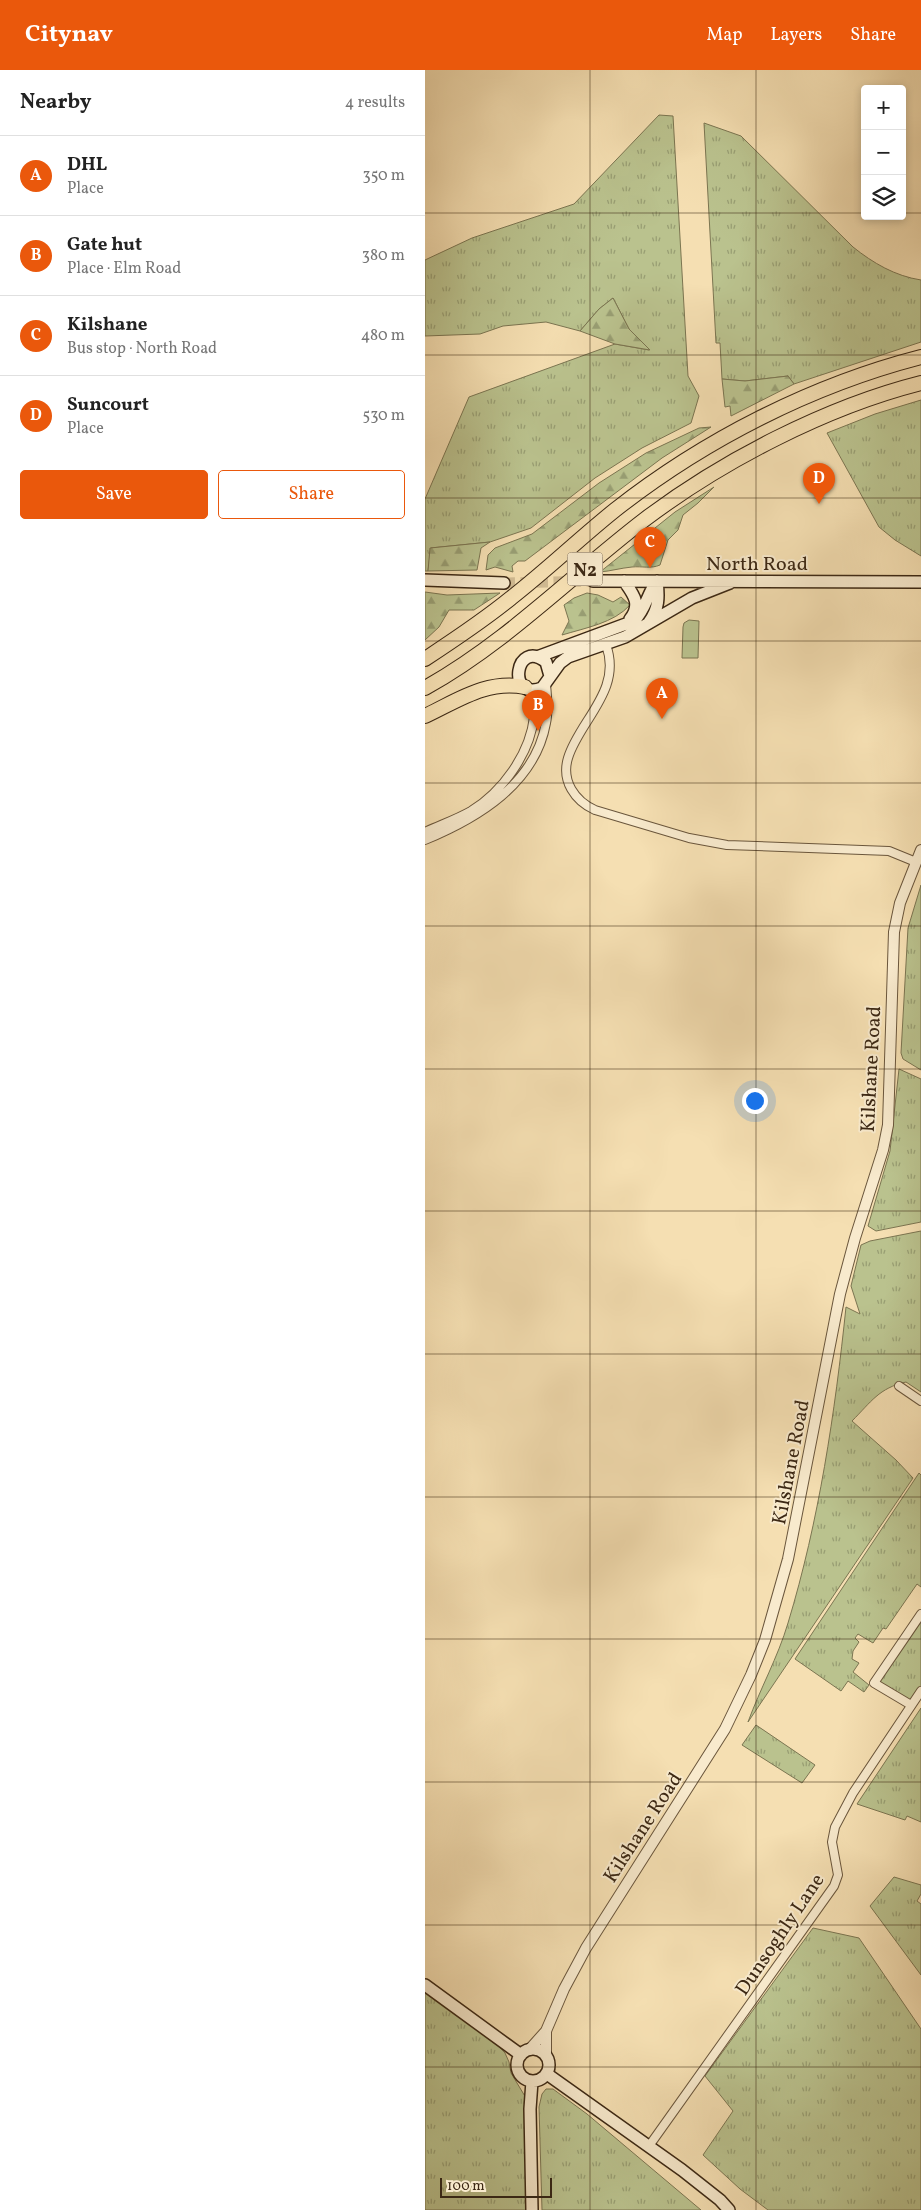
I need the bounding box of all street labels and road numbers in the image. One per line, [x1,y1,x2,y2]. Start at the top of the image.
street label: North Road [706,551,808,579]
road number: N2 [567,552,603,586]
street label: Kilshane Road [855,1005,889,1133]
street label: Kilshane Road [766,1398,818,1527]
street label: Kilshane Road [597,1767,690,1889]
street label: Dunsoghly Lane [729,1868,832,2002]

